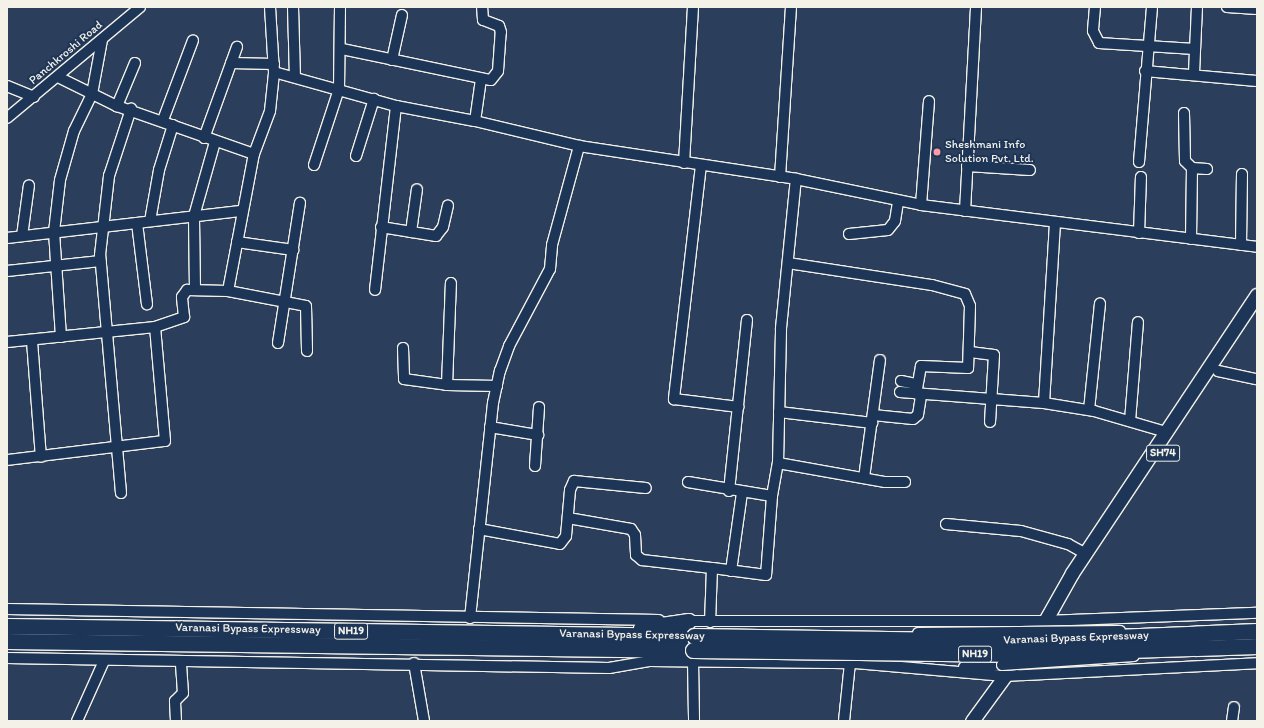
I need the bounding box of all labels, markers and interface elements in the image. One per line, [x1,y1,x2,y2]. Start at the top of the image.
street label: Panchkroshi Road [26,18,106,88]
place label: Sheshmani Info Solution Pvt. Ltd. [945,138,1034,166]
marker: Sheshmani Info Solution Pvt. Ltd. [932,147,942,157]
road number: SH74 [1146,444,1180,462]
street label: Varanasi Bypass Expressway [175,621,321,637]
road number: NH19 [334,622,368,640]
street label: Varanasi Bypass Expressway [559,627,705,643]
street label: Varanasi Bypass Expressway [1003,628,1149,648]
road number: NH19 [958,645,992,663]

